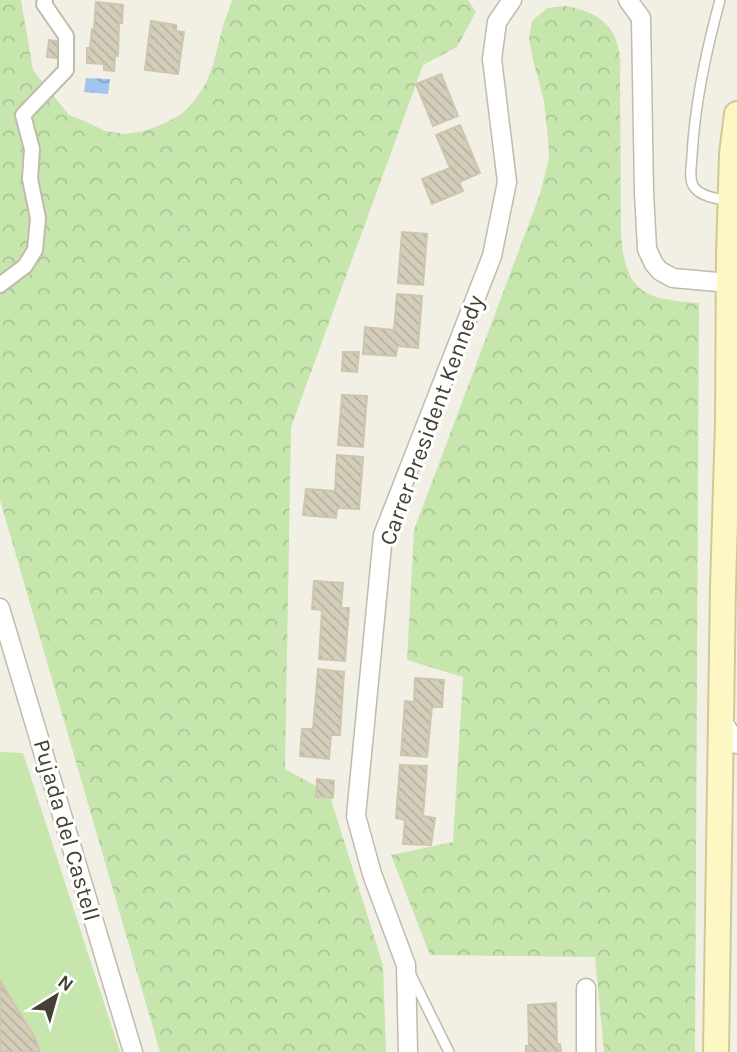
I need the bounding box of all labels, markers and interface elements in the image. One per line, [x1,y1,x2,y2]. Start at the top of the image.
street label: Carrer President Kennedy [374,291,489,549]
street label: Pujada del Castell [28,736,105,924]
north arrow [21,961,91,1031]
text: N [54,970,78,996]

